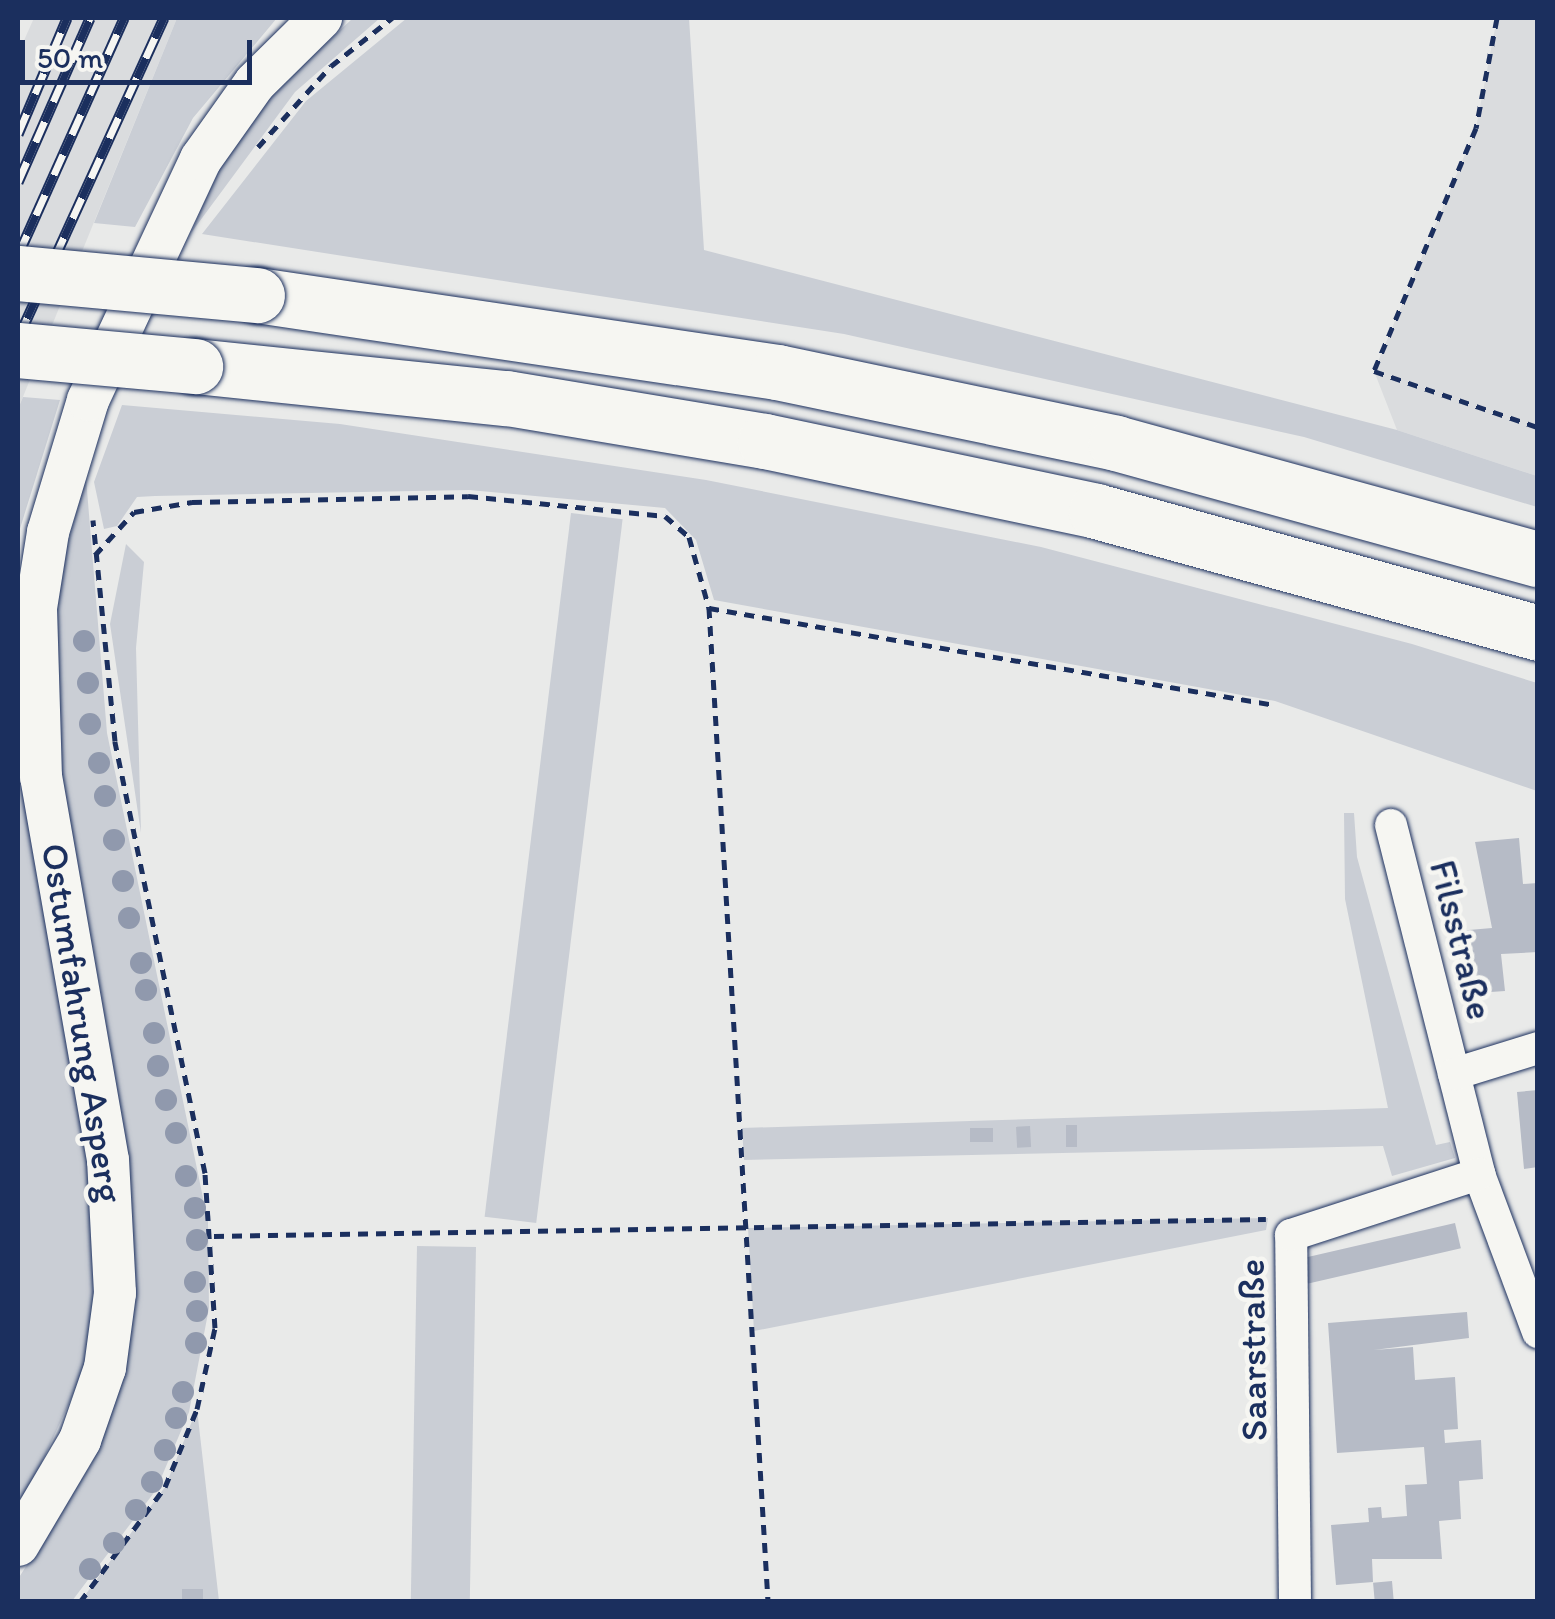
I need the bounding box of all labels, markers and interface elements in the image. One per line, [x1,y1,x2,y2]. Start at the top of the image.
scale bar [25,20,258,82]
text: 50 m [37,39,103,76]
street label: Ostumfahrung Asperg [31,840,133,1206]
street label: Filsstraße [1419,855,1503,1025]
street label: Saarstraße [1229,1258,1277,1442]

